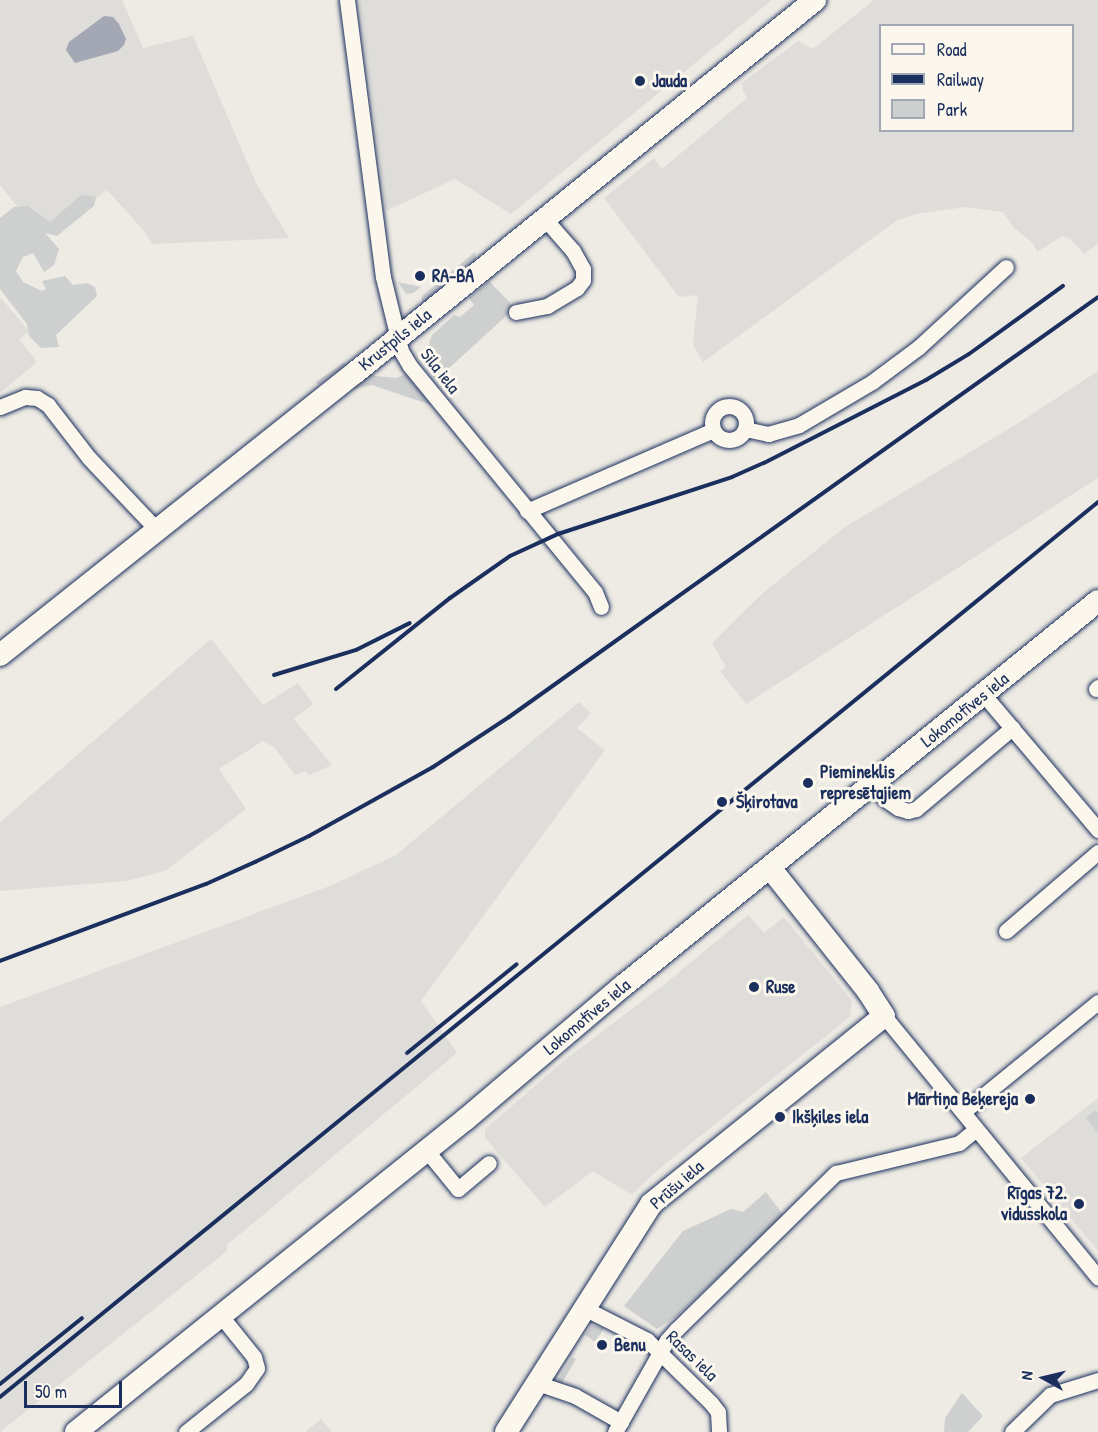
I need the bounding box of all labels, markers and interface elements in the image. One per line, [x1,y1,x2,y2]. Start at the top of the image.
legend [879,24,1074,132]
text: Road [937,37,967,62]
text: Railway [937,67,984,92]
place label: Jauda [652,70,687,92]
marker: Jauda [633,74,647,88]
text: Park [937,97,967,122]
place label: RA-BA [432,265,474,287]
marker: RA-BA [413,269,427,283]
street label: Krustpils iela [354,304,436,376]
street label: Sila iela [416,344,464,398]
street label: Lokomotīves iela [917,668,1013,752]
place label: Piemineklis represētajiem [820,762,911,804]
marker: Piemineklis represētajiem [801,776,815,790]
place label: Šķirotava [736,791,797,813]
marker: Šķirotava [713,793,731,811]
street label: Lokomotīves iela [539,974,635,1060]
place label: Ruse [766,976,795,998]
marker: Ruse [747,980,761,994]
place label: Mārtiņa Beķereja [907,1088,1018,1110]
marker: Mārtiņa Beķereja [1023,1092,1037,1106]
place label: Ikšķiles iela [792,1106,868,1128]
marker: Ikšķiles iela [773,1110,787,1124]
street label: Prūšu iela [646,1156,708,1214]
place label: Rīgas 72. vidusskola [1001,1183,1067,1226]
marker: Rīgas 72. vidusskola [1072,1197,1086,1211]
street label: Rasas iela [662,1326,722,1386]
place label: Benu [614,1334,646,1356]
marker: Benu [595,1338,609,1352]
north arrow [1014,1348,1074,1408]
scale bar [27,1369,124,1407]
text: N [1015,1370,1038,1381]
text: 50 m [35,1379,67,1404]

